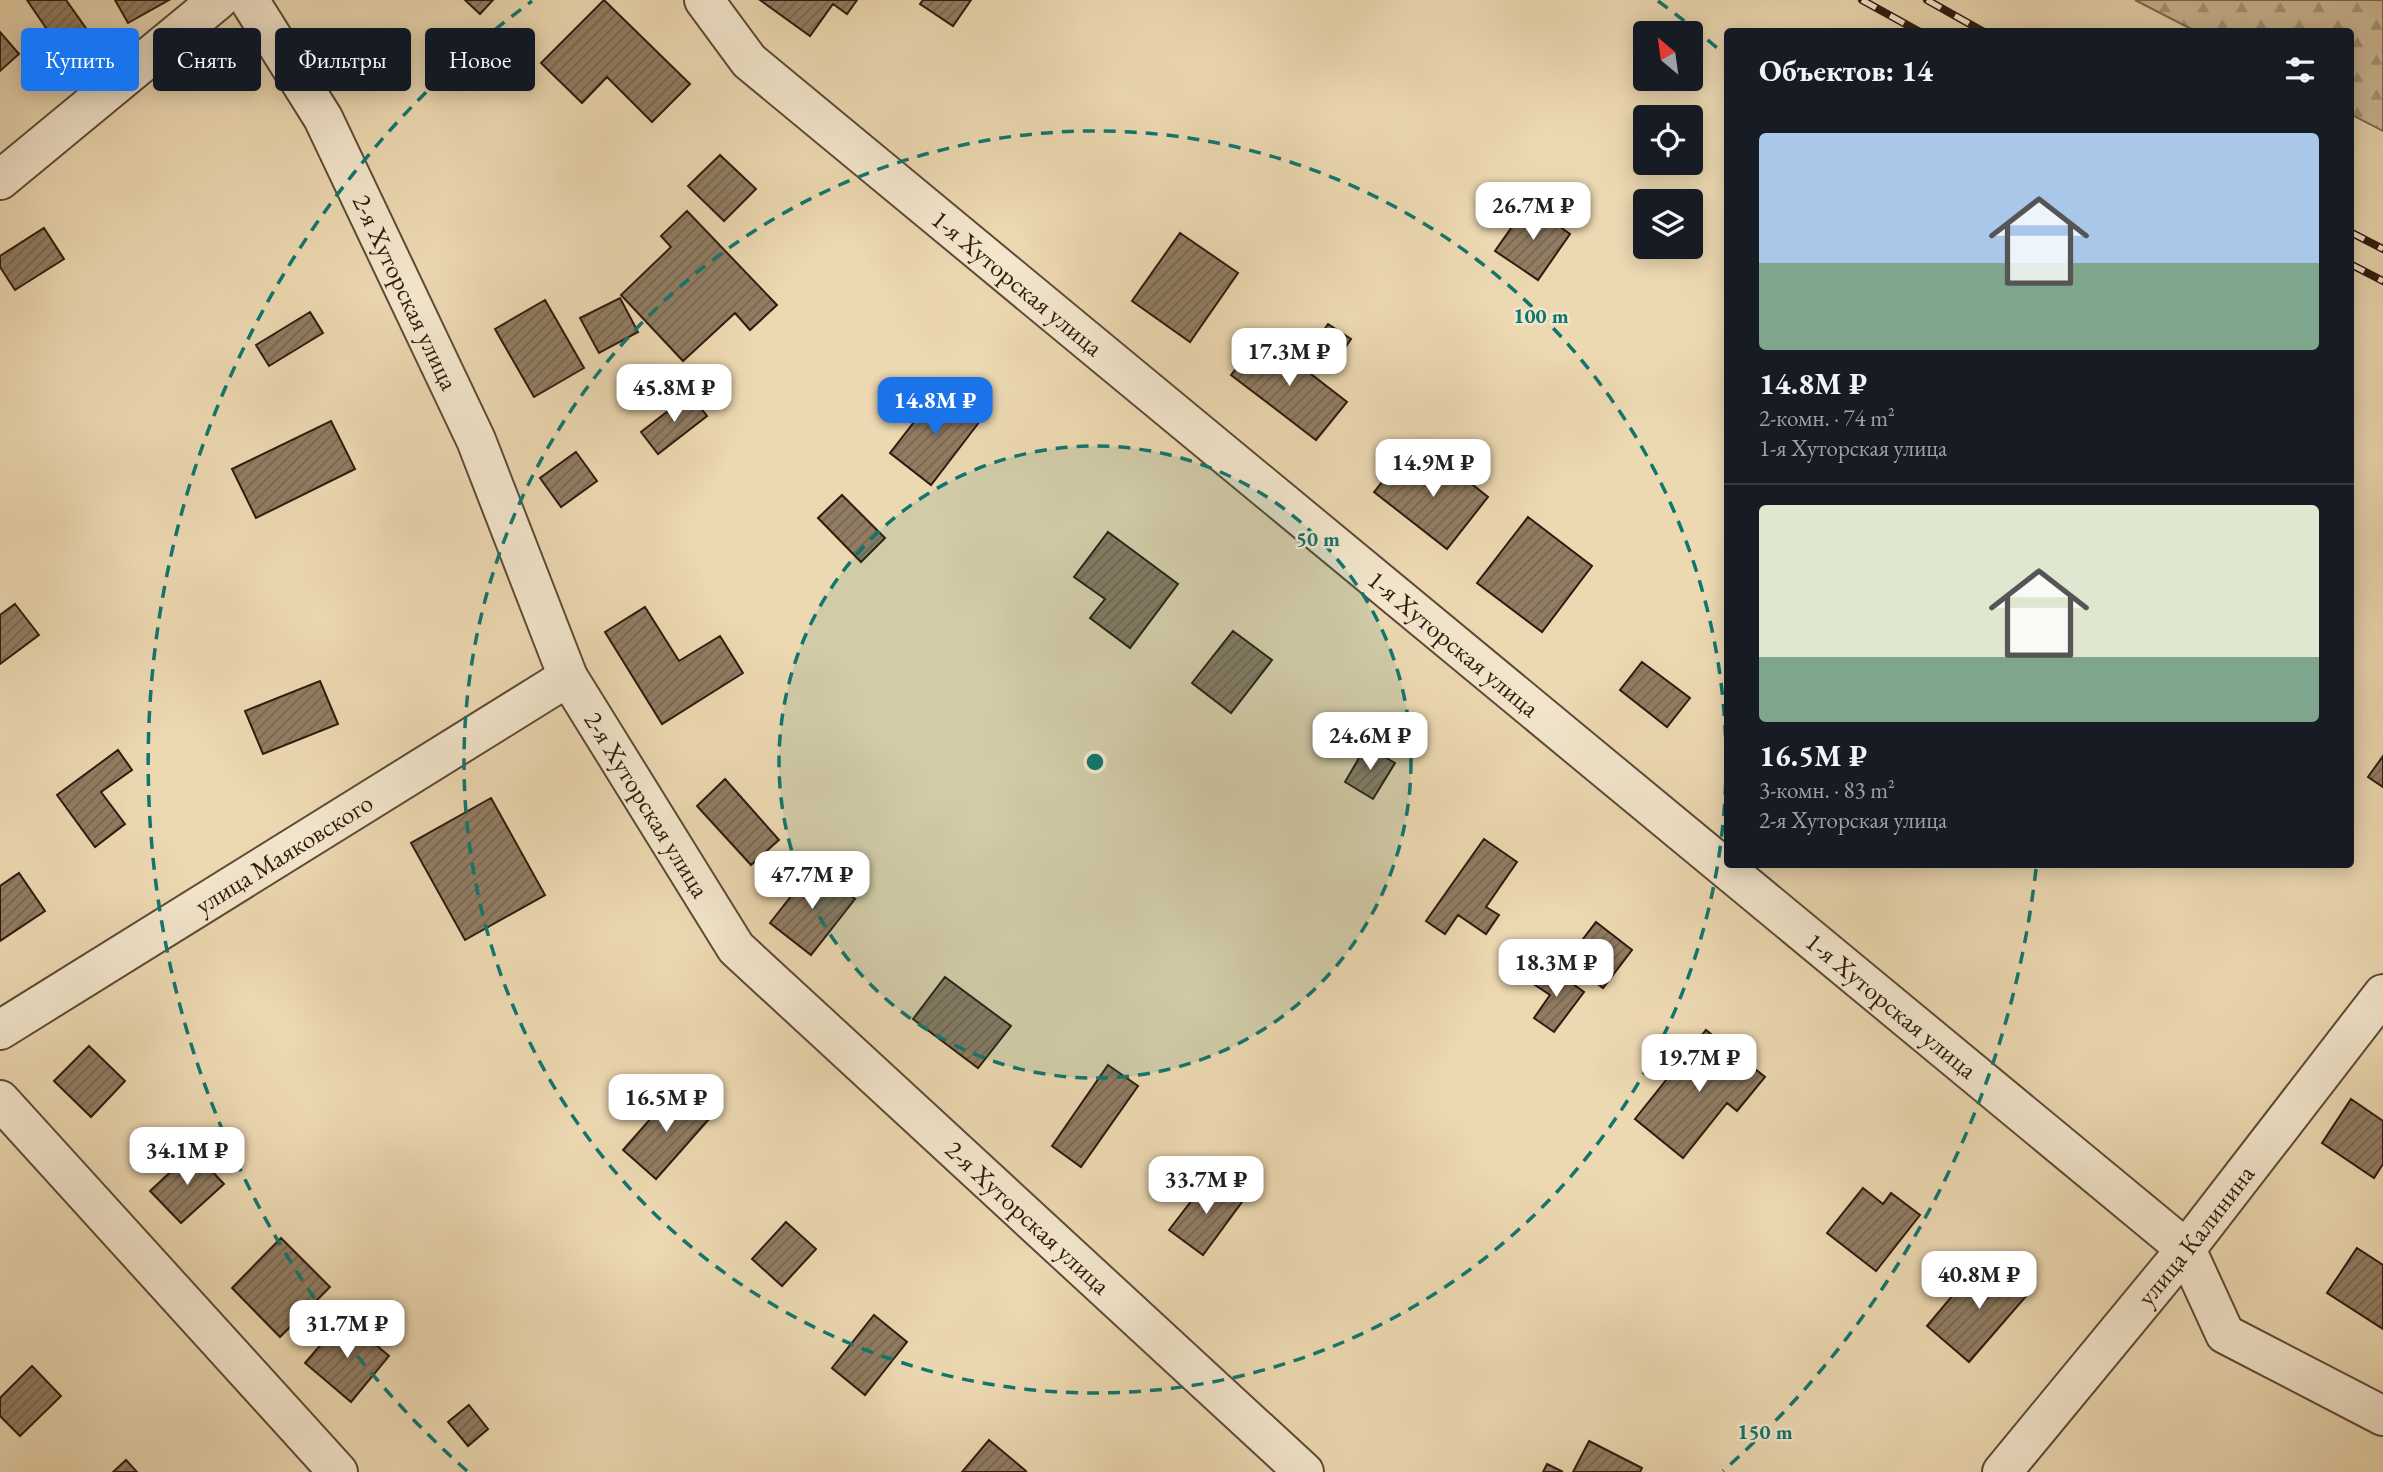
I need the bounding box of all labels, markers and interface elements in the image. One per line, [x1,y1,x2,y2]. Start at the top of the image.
north arrow [1633,21,1703,91]
map controls [1633,21,1703,259]
chip: Купить [21,28,139,91]
chip: Снять [153,28,261,91]
chip: Фильтры [275,28,411,91]
chip: Новое [425,28,535,91]
text: Объектов: 14 [1759,51,1933,90]
icon: filters [2281,51,2319,89]
button: locate [1633,105,1703,175]
icon: home [1976,178,2102,304]
pin: 26.7M ₽ [1468,182,1598,242]
street label: 2-я Хуторская улица [345,189,467,396]
button: layers [1633,189,1703,259]
text: 26.7M ₽ [1492,190,1574,220]
street label: 1-я Хуторская улица [924,202,1111,364]
text: 100 m [1513,302,1569,329]
pin: 17.3M ₽ [1224,328,1354,388]
text: 17.3M ₽ [1248,336,1330,366]
pin: 45.8M ₽ [609,364,739,424]
text: 14.8M ₽ [1759,364,1867,403]
text: 45.8M ₽ [633,372,715,402]
pin: 14.8M ₽ [870,378,1000,437]
text: 14.8M ₽ [894,385,976,415]
text: 2-комн. · 74 m² [1759,403,1895,433]
text: 1-я Хуторская улица [1759,433,1947,463]
pin: 14.9M ₽ [1368,440,1498,499]
text: 14.9M ₽ [1392,447,1474,477]
text: 50 m [1296,525,1340,552]
icon: home [1976,550,2102,676]
street label: 1-я Хуторская улица [1361,563,1547,725]
street label: 2-я Хуторская улица [576,705,718,904]
pin: 24.6M ₽ [1305,712,1435,772]
text: 24.6M ₽ [1329,720,1411,750]
text: 16.5M ₽ [1759,736,1867,775]
centre of rings [1083,750,1107,774]
text: 3-комн. · 83 m² [1759,775,1895,805]
street label: улица Маяковского [188,785,379,922]
text: 2-я Хуторская улица [1759,805,1947,835]
pin: 47.7M ₽ [747,852,877,911]
text: 47.7M ₽ [771,859,853,889]
street label: 1-я Хуторская улица [1798,924,1985,1087]
pin: 18.3M ₽ [1491,940,1621,999]
text: 18.3M ₽ [1515,947,1597,977]
pin: 19.7M ₽ [1634,1034,1764,1094]
text: 19.7M ₽ [1658,1042,1740,1072]
pin: 16.5M ₽ [601,1074,731,1134]
text: 16.5M ₽ [625,1082,707,1112]
pin: 34.1M ₽ [122,1128,252,1187]
street label: 2-я Хуторская улица [938,1133,1118,1302]
text: 34.1M ₽ [146,1135,228,1165]
pin: 33.7M ₽ [1141,1156,1271,1216]
street label: улица Калинина [2129,1157,2262,1313]
text: 33.7M ₽ [1165,1164,1247,1194]
pin: 40.8M ₽ [1914,1252,2044,1311]
text: 40.8M ₽ [1938,1259,2020,1289]
pin: 31.7M ₽ [282,1300,412,1360]
text: 31.7M ₽ [306,1308,388,1338]
text: 150 m [1737,1418,1793,1445]

